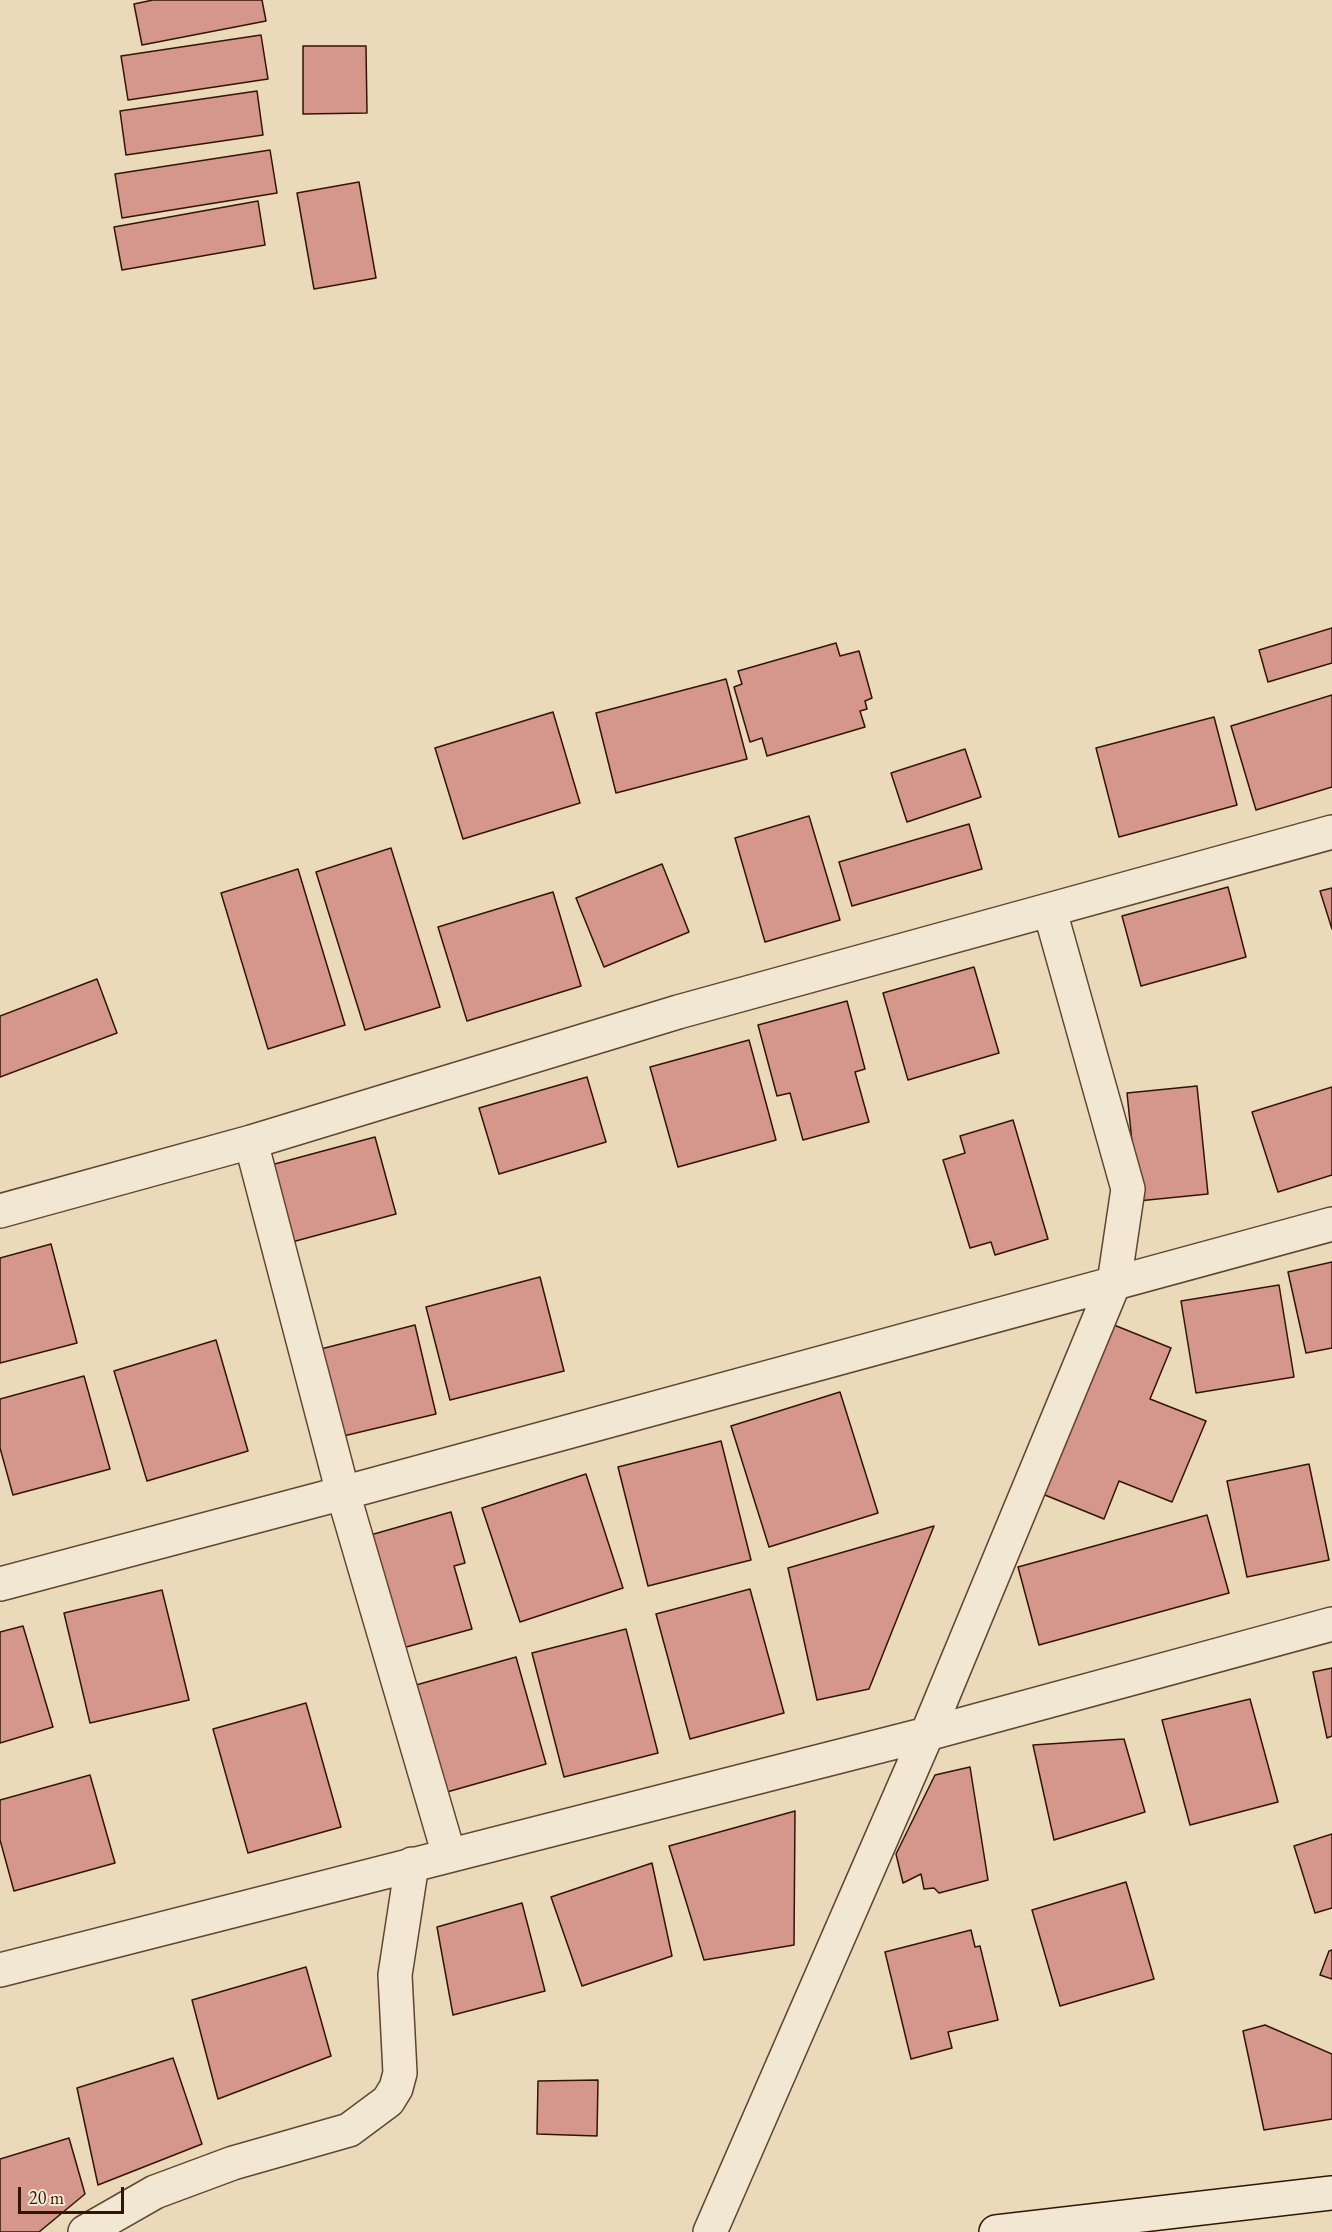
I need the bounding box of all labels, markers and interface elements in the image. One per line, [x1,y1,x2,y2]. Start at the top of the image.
scale bar [21,2175,128,2213]
text: 20 m [29,2186,64,2209]

